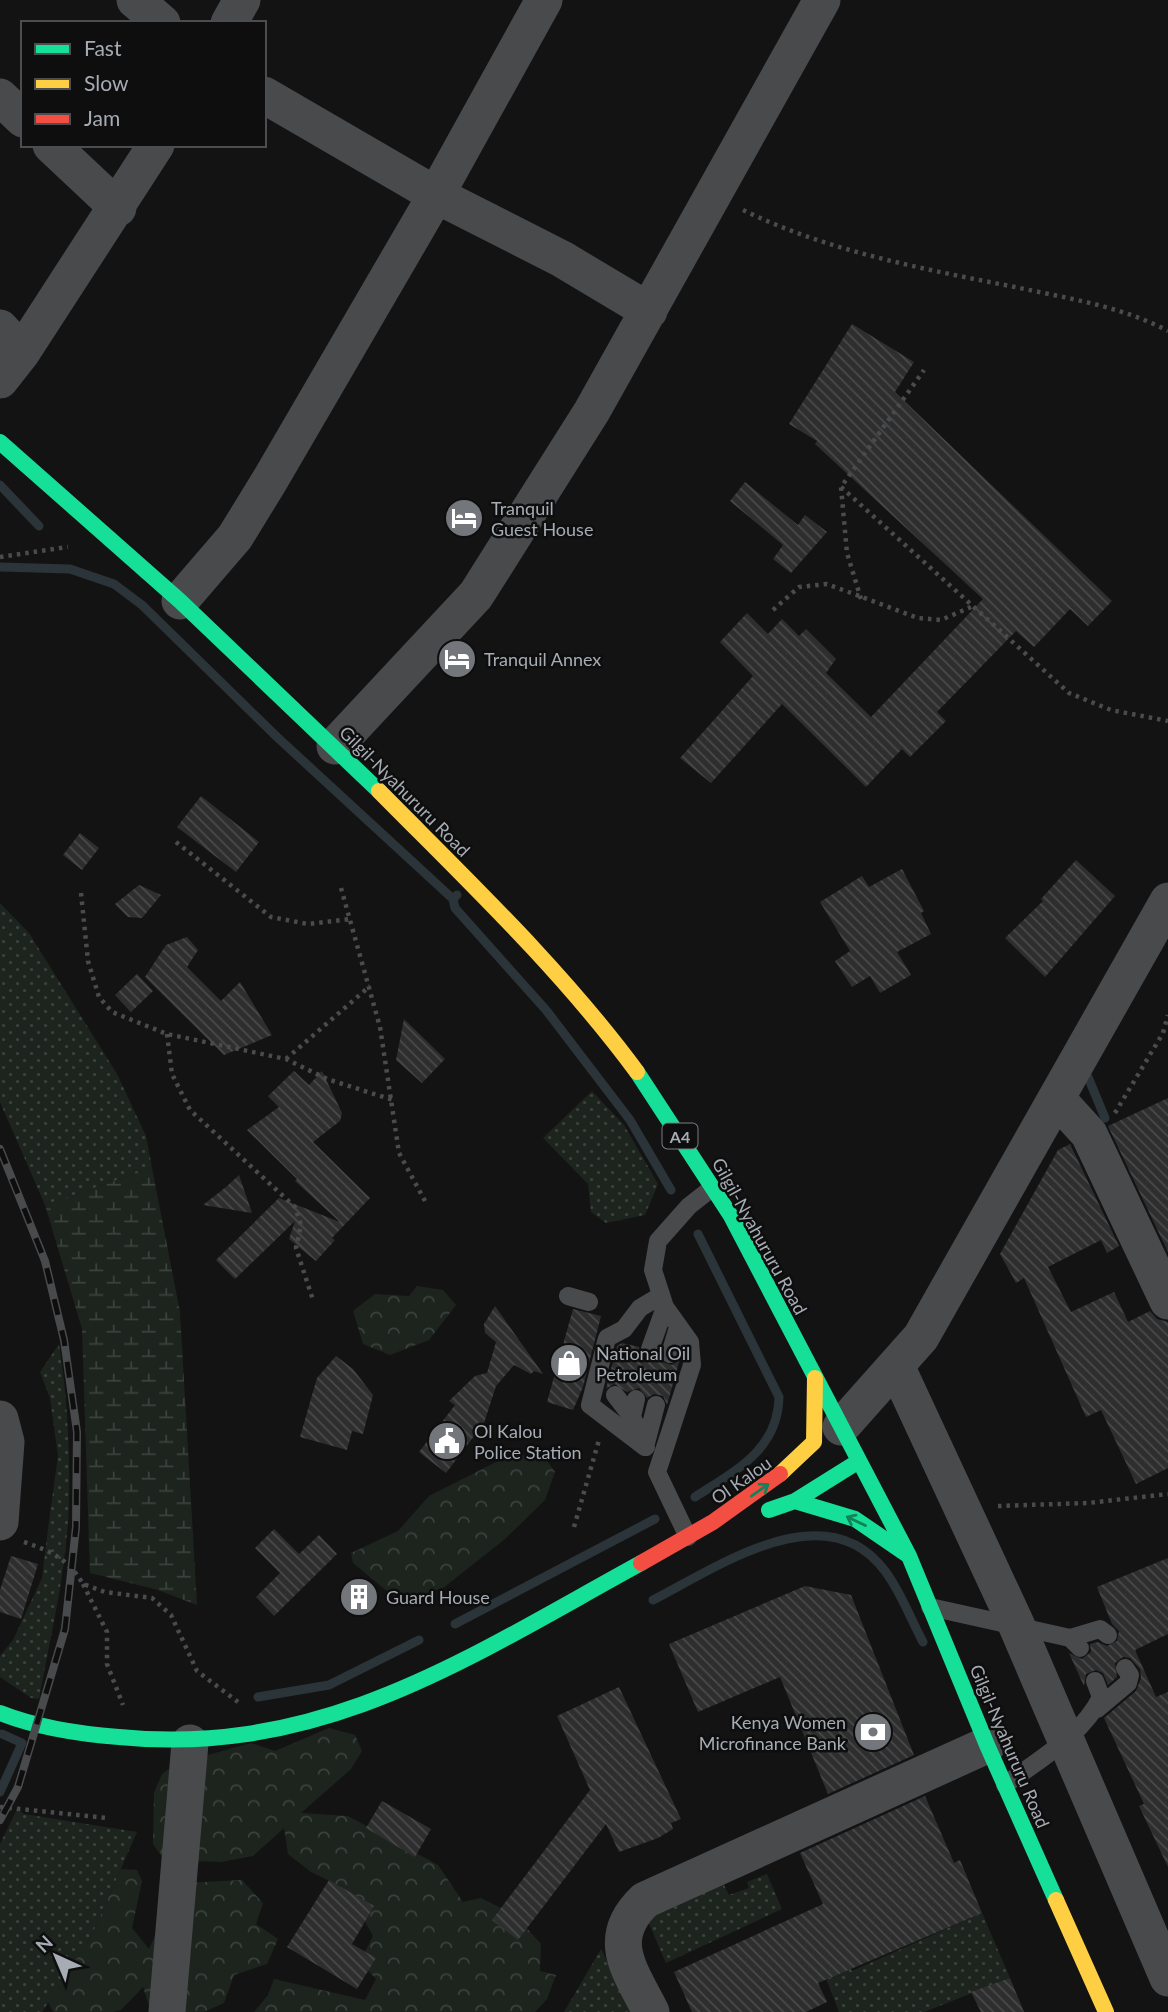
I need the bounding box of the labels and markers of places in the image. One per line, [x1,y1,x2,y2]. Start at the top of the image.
hotel icon: Tranquil Guest House [443,497,485,539]
place label: Tranquil Guest House [491,497,593,540]
hotel icon: Tranquil Annex [436,638,478,680]
place label: Tranquil Annex [484,648,601,670]
shop icon: National Oil Petroleum [548,1342,590,1384]
place label: National Oil Petroleum [596,1342,690,1385]
public building icon: Ol Kalou Police Station [426,1420,468,1462]
place label: Ol Kalou Police Station [474,1420,582,1463]
building icon: Guard House [338,1576,380,1618]
place label: Guard House [386,1586,490,1608]
place label: Kenya Women Microfinance Bank [699,1711,847,1754]
bank icon: Kenya Women Microfinance Bank [852,1711,894,1753]

